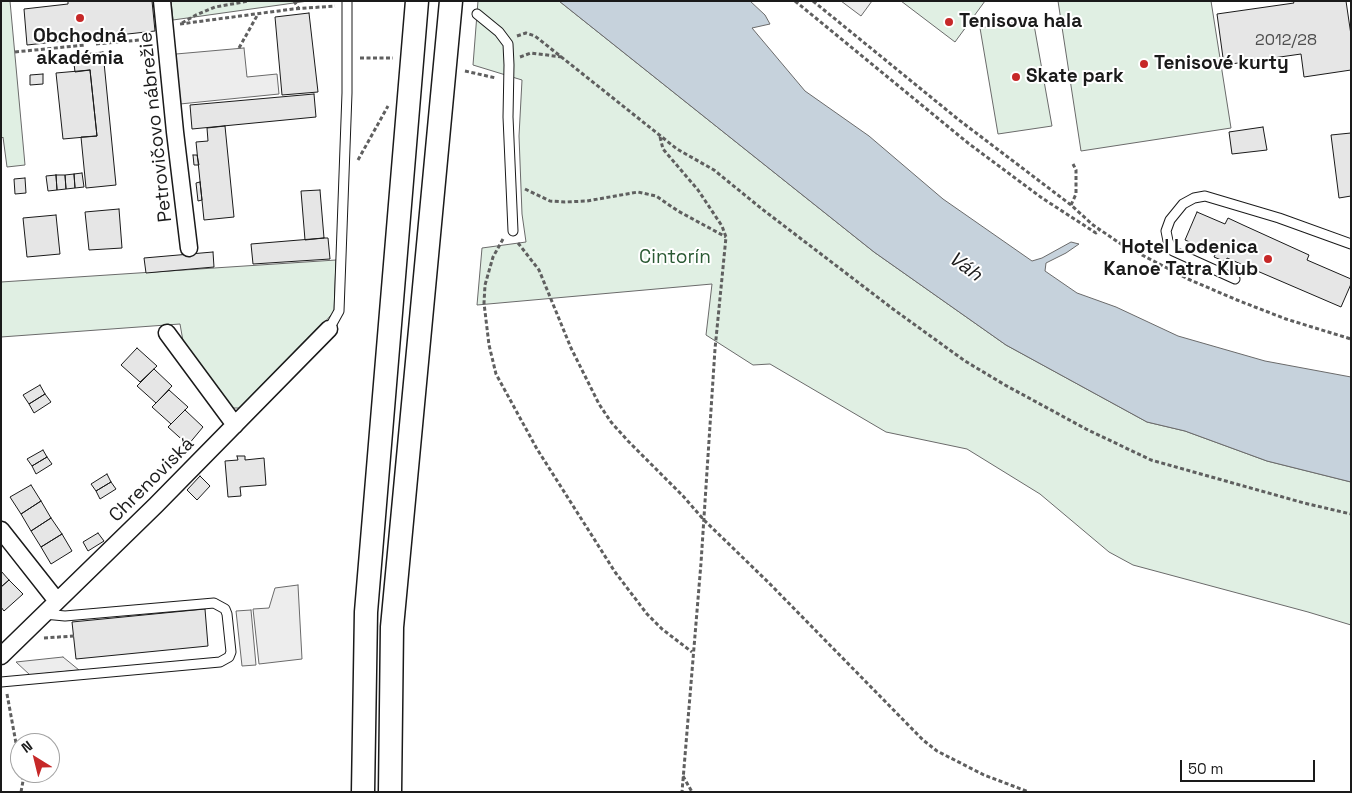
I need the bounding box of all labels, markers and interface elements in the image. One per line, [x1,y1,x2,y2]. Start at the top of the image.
place label: Tenisova hala [959,11,1082,33]
marker: Obchodná akadémia [74,12,86,24]
marker: Tenisova hala [943,16,955,28]
place label: Obchodná akadémia [33,26,127,70]
street label: Petrovičovo nábrežie [135,31,177,223]
house number: 2012/28 [1255,31,1317,51]
place label: Tenisové kurty [1154,53,1289,75]
marker: Tenisové kurty [1138,58,1150,70]
place label: Skate park [1026,66,1124,88]
marker: Skate park [1010,71,1022,83]
place label: Hotel Lodenica Kanoe Tatra Klub [1104,237,1258,281]
park label: Cintorín [639,247,711,269]
water label: Váh [944,247,986,287]
marker: Hotel Lodenica Kanoe Tatra Klub [1262,253,1274,265]
street label: Chrenoviská [105,433,199,527]
north arrow [10,733,60,783]
text: N [18,737,36,757]
scale bar [1182,750,1317,782]
text: 50 m [1188,759,1223,778]

